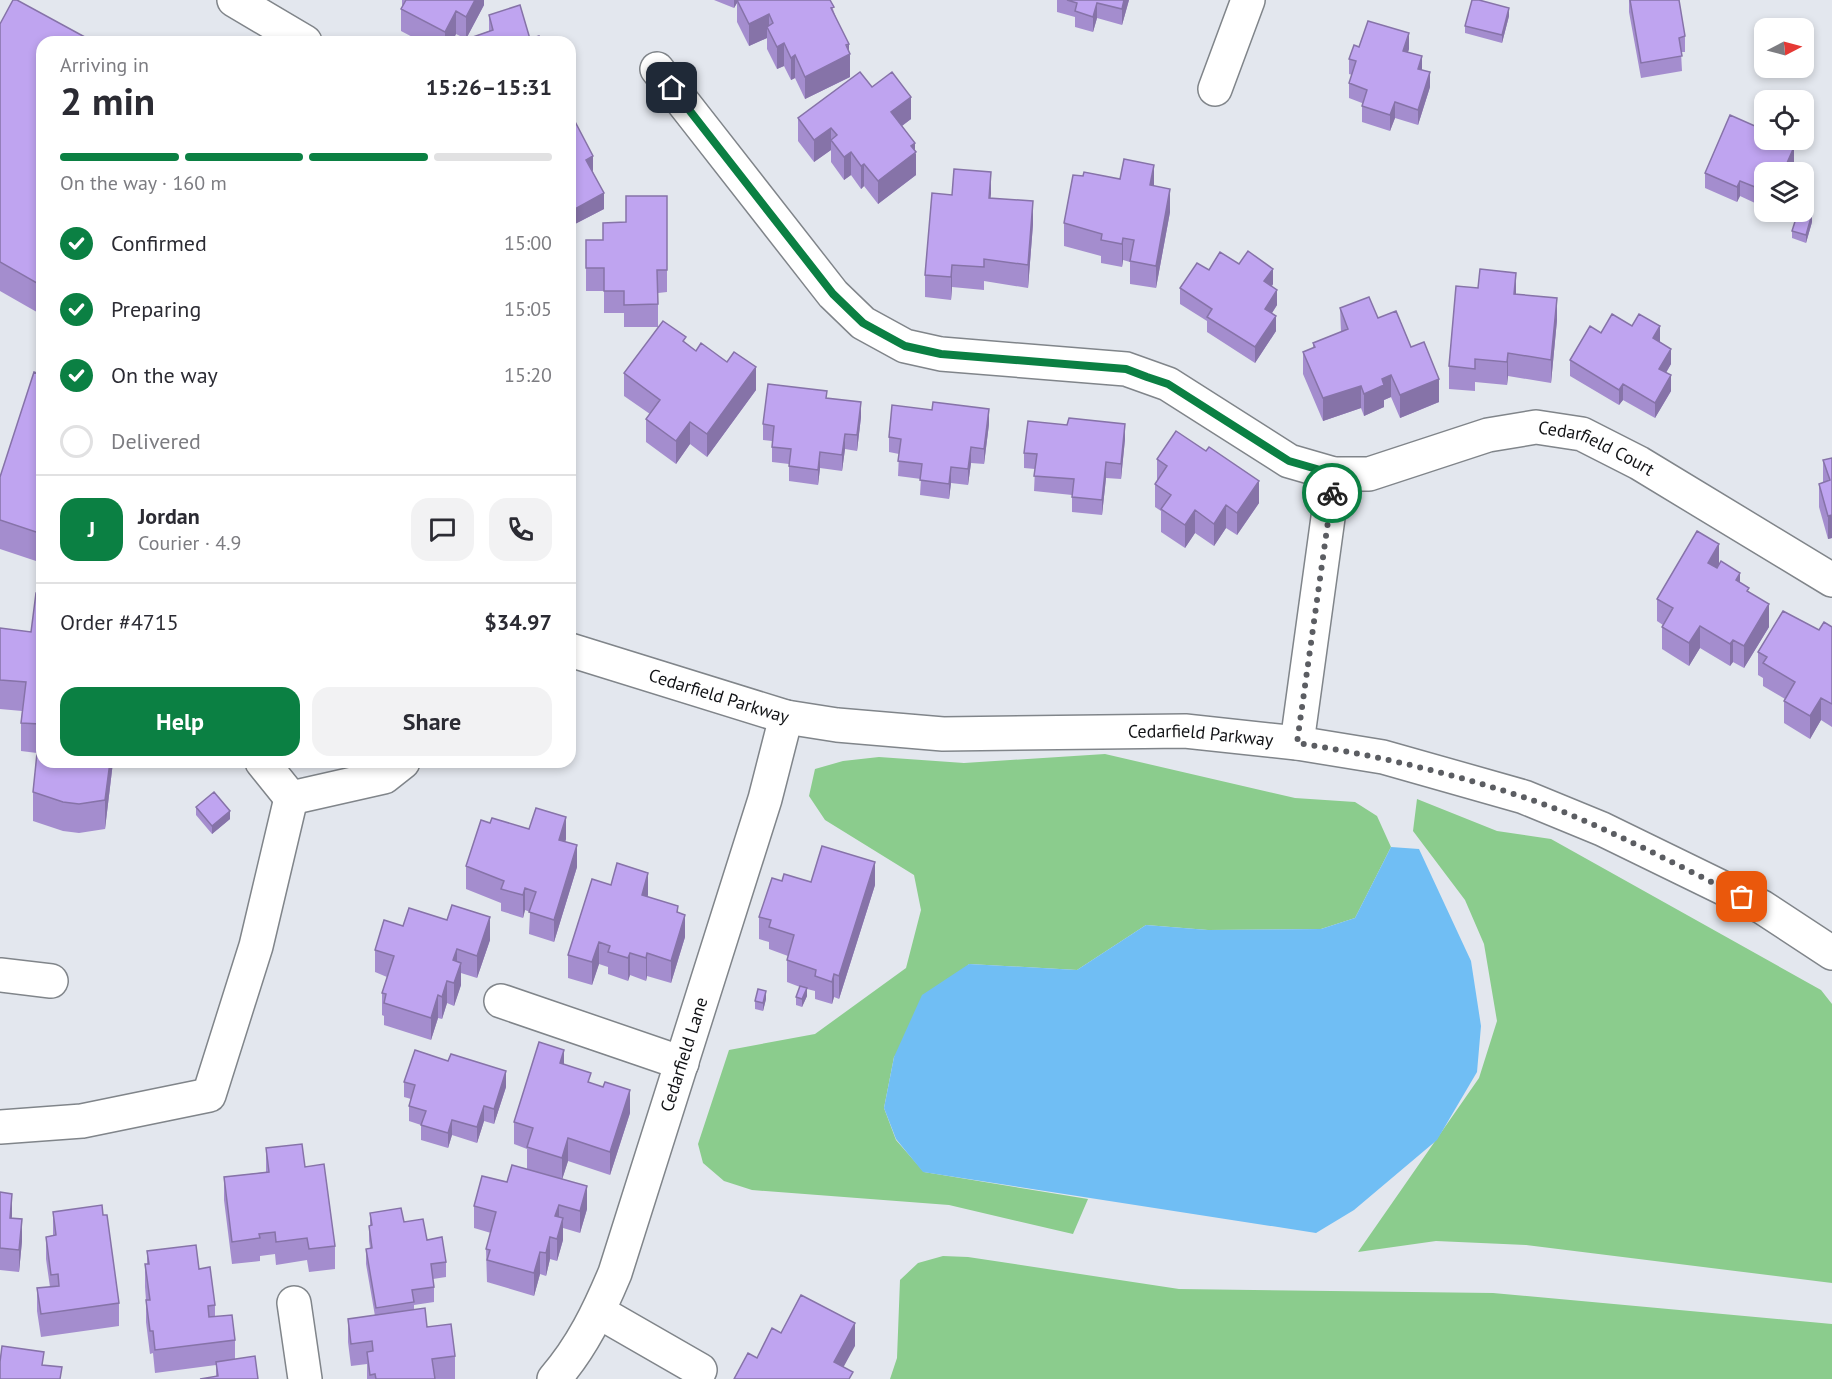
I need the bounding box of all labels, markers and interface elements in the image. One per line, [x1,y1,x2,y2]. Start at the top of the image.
north arrow [1754,18,1814,78]
map controls [1754,18,1814,222]
text: Arriving in [60,52,149,78]
pin [646,62,697,113]
icon: home [655,71,688,104]
text: 15:26–15:31 [426,73,552,101]
text: 2 min [60,75,155,126]
button: locate [1754,90,1814,150]
button: layers [1754,162,1814,222]
text: On the way · 160 m [60,170,227,196]
icon: check [60,227,93,260]
text: Confirmed [111,229,207,257]
text: 15:00 [504,230,552,256]
icon: check [60,293,93,326]
text: Preparing [111,295,201,323]
text: 15:05 [504,296,552,322]
icon: check [60,359,93,392]
text: On the way [111,361,218,389]
text: 15:20 [504,362,552,388]
street label: Cedarfield Court [1537,416,1659,481]
text: Delivered [111,427,201,455]
courier [1302,463,1362,523]
icon: bike [1316,477,1349,510]
button: chat [411,498,474,561]
button: phone [489,498,552,561]
text: Jordan [138,502,200,530]
text: J [88,515,95,543]
text: Courier · 4.9 [138,530,241,556]
text: Order #4715 [60,608,179,636]
text: $34.97 [484,608,552,636]
street label: Cedarfield Parkway [646,663,793,729]
button: Help [60,687,300,756]
button: Share [312,687,552,756]
street label: Cedarfield Parkway [1128,719,1275,751]
pin [1716,871,1767,922]
icon: bag [1725,880,1758,913]
street label: Cedarfield Lane [655,994,713,1115]

